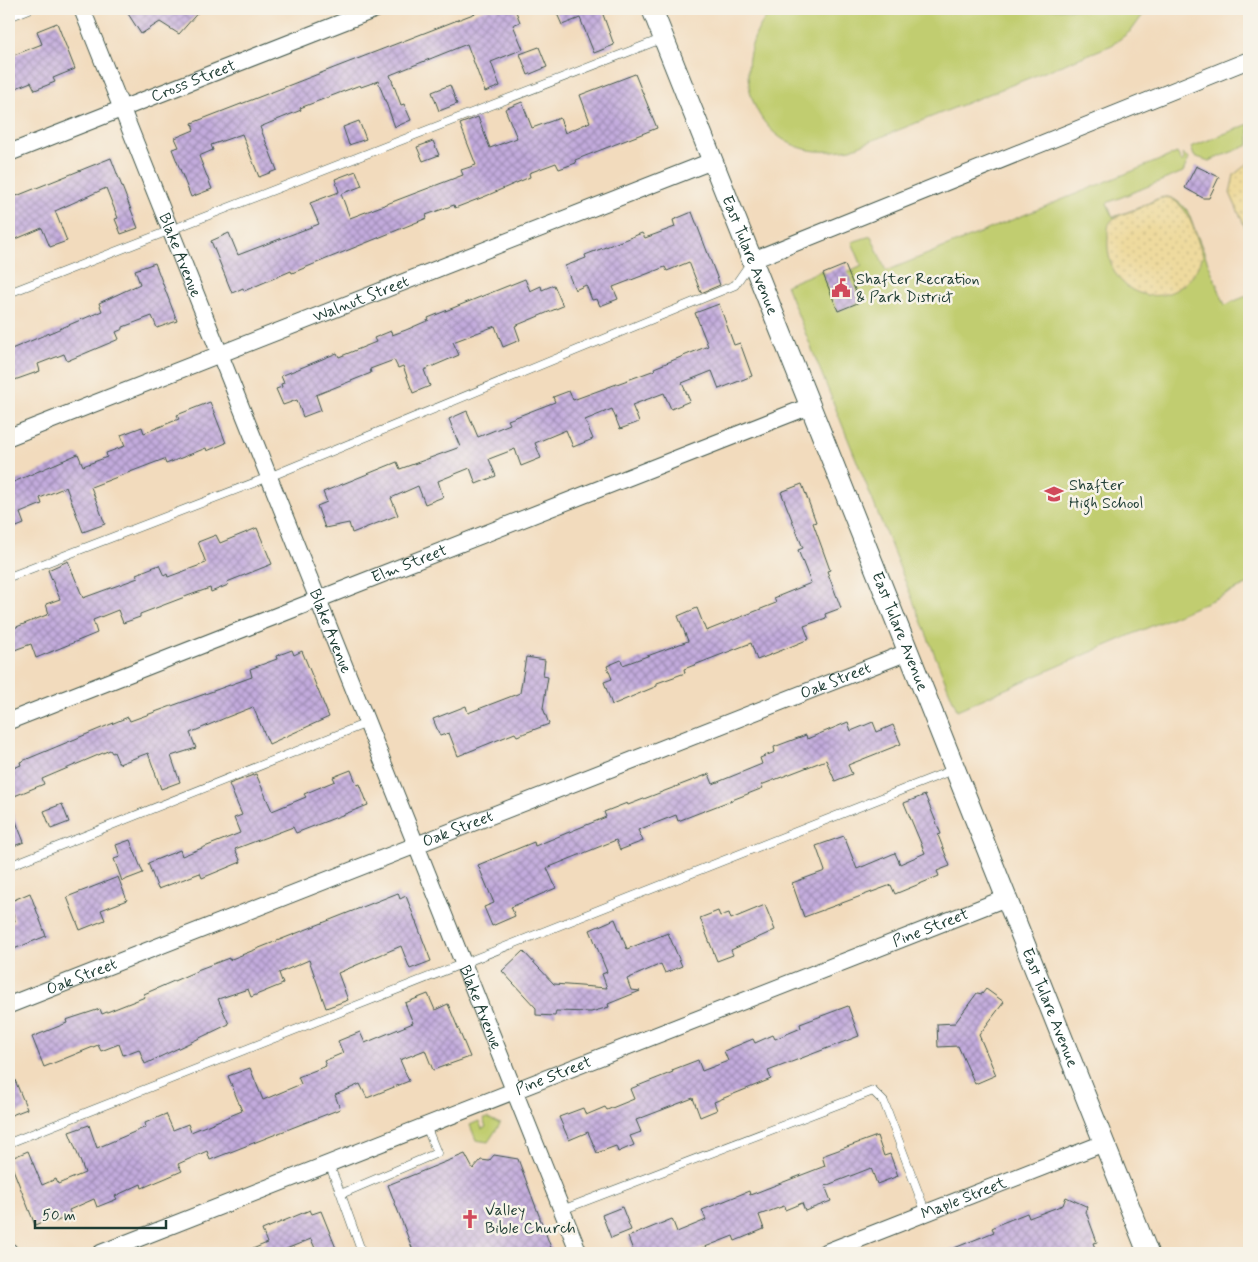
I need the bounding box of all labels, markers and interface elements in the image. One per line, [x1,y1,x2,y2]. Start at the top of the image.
street label: Cross Street [148,54,239,107]
street label: East Tulare Avenue [717,192,783,318]
street label: Blake Avenue [154,210,207,301]
place label: Shafter Recration & Park District [856,269,980,308]
street label: Walnut Street [310,271,412,327]
public building icon: Shafter Recration & Park District [830,277,852,299]
place label: Shafter High School [1069,475,1144,515]
school or university icon: Shafter High School [1043,483,1065,505]
street label: Elm Street [368,539,450,588]
street label: East Tulare Avenue [867,568,933,694]
street label: Blake Avenue [304,586,357,677]
street label: Oak Street [797,657,874,704]
street label: Oak Street [419,806,496,852]
street label: Pine Street [889,903,972,952]
street label: East Tulare Avenue [1017,945,1083,1071]
street label: Oak Street [43,953,120,1000]
street label: Blake Avenue [455,962,507,1053]
street label: Pine Street [512,1051,595,1100]
street label: Maple Street [918,1172,1010,1224]
scale bar [35,1197,166,1229]
place label: Valley Bible Church [485,1200,576,1239]
text: 50 m [42,1206,76,1226]
church icon: Valley Bible Church [459,1208,481,1230]

